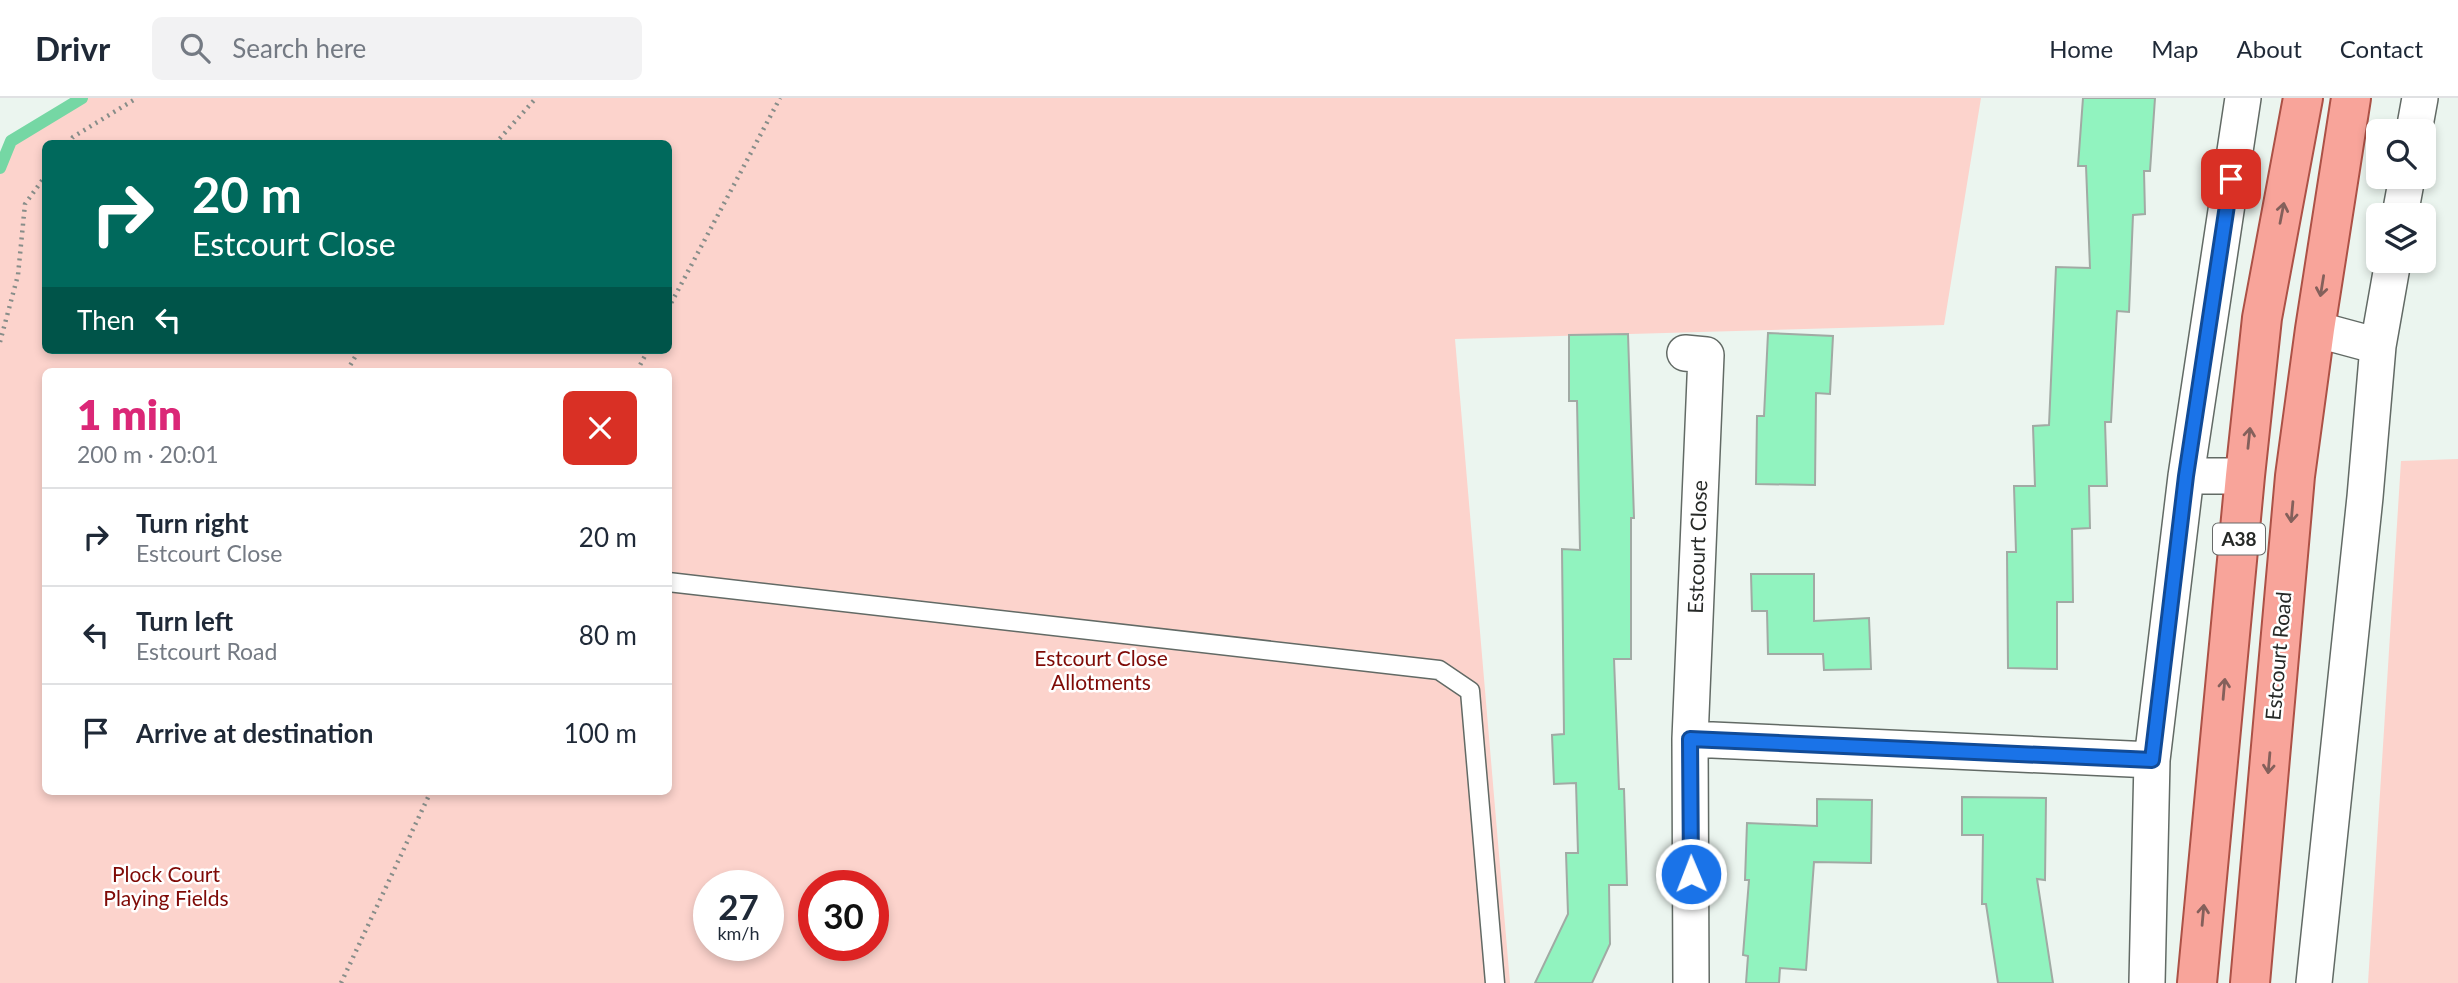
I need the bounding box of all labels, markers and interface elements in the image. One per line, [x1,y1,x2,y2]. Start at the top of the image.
search box [152,17,642,80]
text: Drivr [35,28,110,68]
icon: search [176,29,214,67]
text: Search here [232,32,366,64]
text: Home [2049,34,2113,63]
text: Map [2151,34,2199,63]
text: About [2237,34,2302,63]
text: Contact [2340,34,2423,63]
map controls [2366,119,2436,273]
button: search [2366,119,2436,189]
pin [2201,149,2261,209]
icon: arrive [2212,160,2250,198]
text: 20 m [192,165,302,223]
icon: right [77,168,168,259]
one-way arrow [2276,202,2289,225]
button: layers [2366,203,2436,273]
text: Estcourt Close [192,224,396,263]
one-way arrow [2315,275,2328,297]
icon: left [149,301,187,339]
text: Then [77,304,135,336]
text: 1 min [77,389,182,439]
button: close [563,391,637,465]
one-way arrow [2243,427,2256,450]
text: 200 m · 20:01 [77,440,219,468]
street label: Estcourt Close [1682,480,1711,614]
one-way arrow [2285,500,2298,523]
text: Turn right [136,507,249,539]
icon: right [77,518,115,556]
text: 20 m [579,521,637,553]
road number: A38 [2213,524,2265,554]
text: Estcourt Close [136,539,282,567]
street label: Estcourt Road [2259,590,2296,721]
text: Turn left [136,605,233,637]
icon: left [77,616,115,654]
text: 80 m [579,619,637,651]
text: Estcourt Road [136,637,277,665]
park label: Estcourt Close Allotments [1034,645,1168,694]
one-way arrow [2218,678,2231,700]
icon: arrive [77,714,115,752]
text: Arrive at destination [136,717,373,749]
text: 100 m [564,717,637,749]
one-way arrow [2262,751,2275,774]
position arrow [1654,837,1728,911]
park label: Plock Court Playing Fields [103,861,229,910]
speed limit sign: 30 [798,870,889,961]
text: 27 [718,885,759,927]
one-way arrow [2197,904,2210,927]
text: km/h [717,922,760,944]

